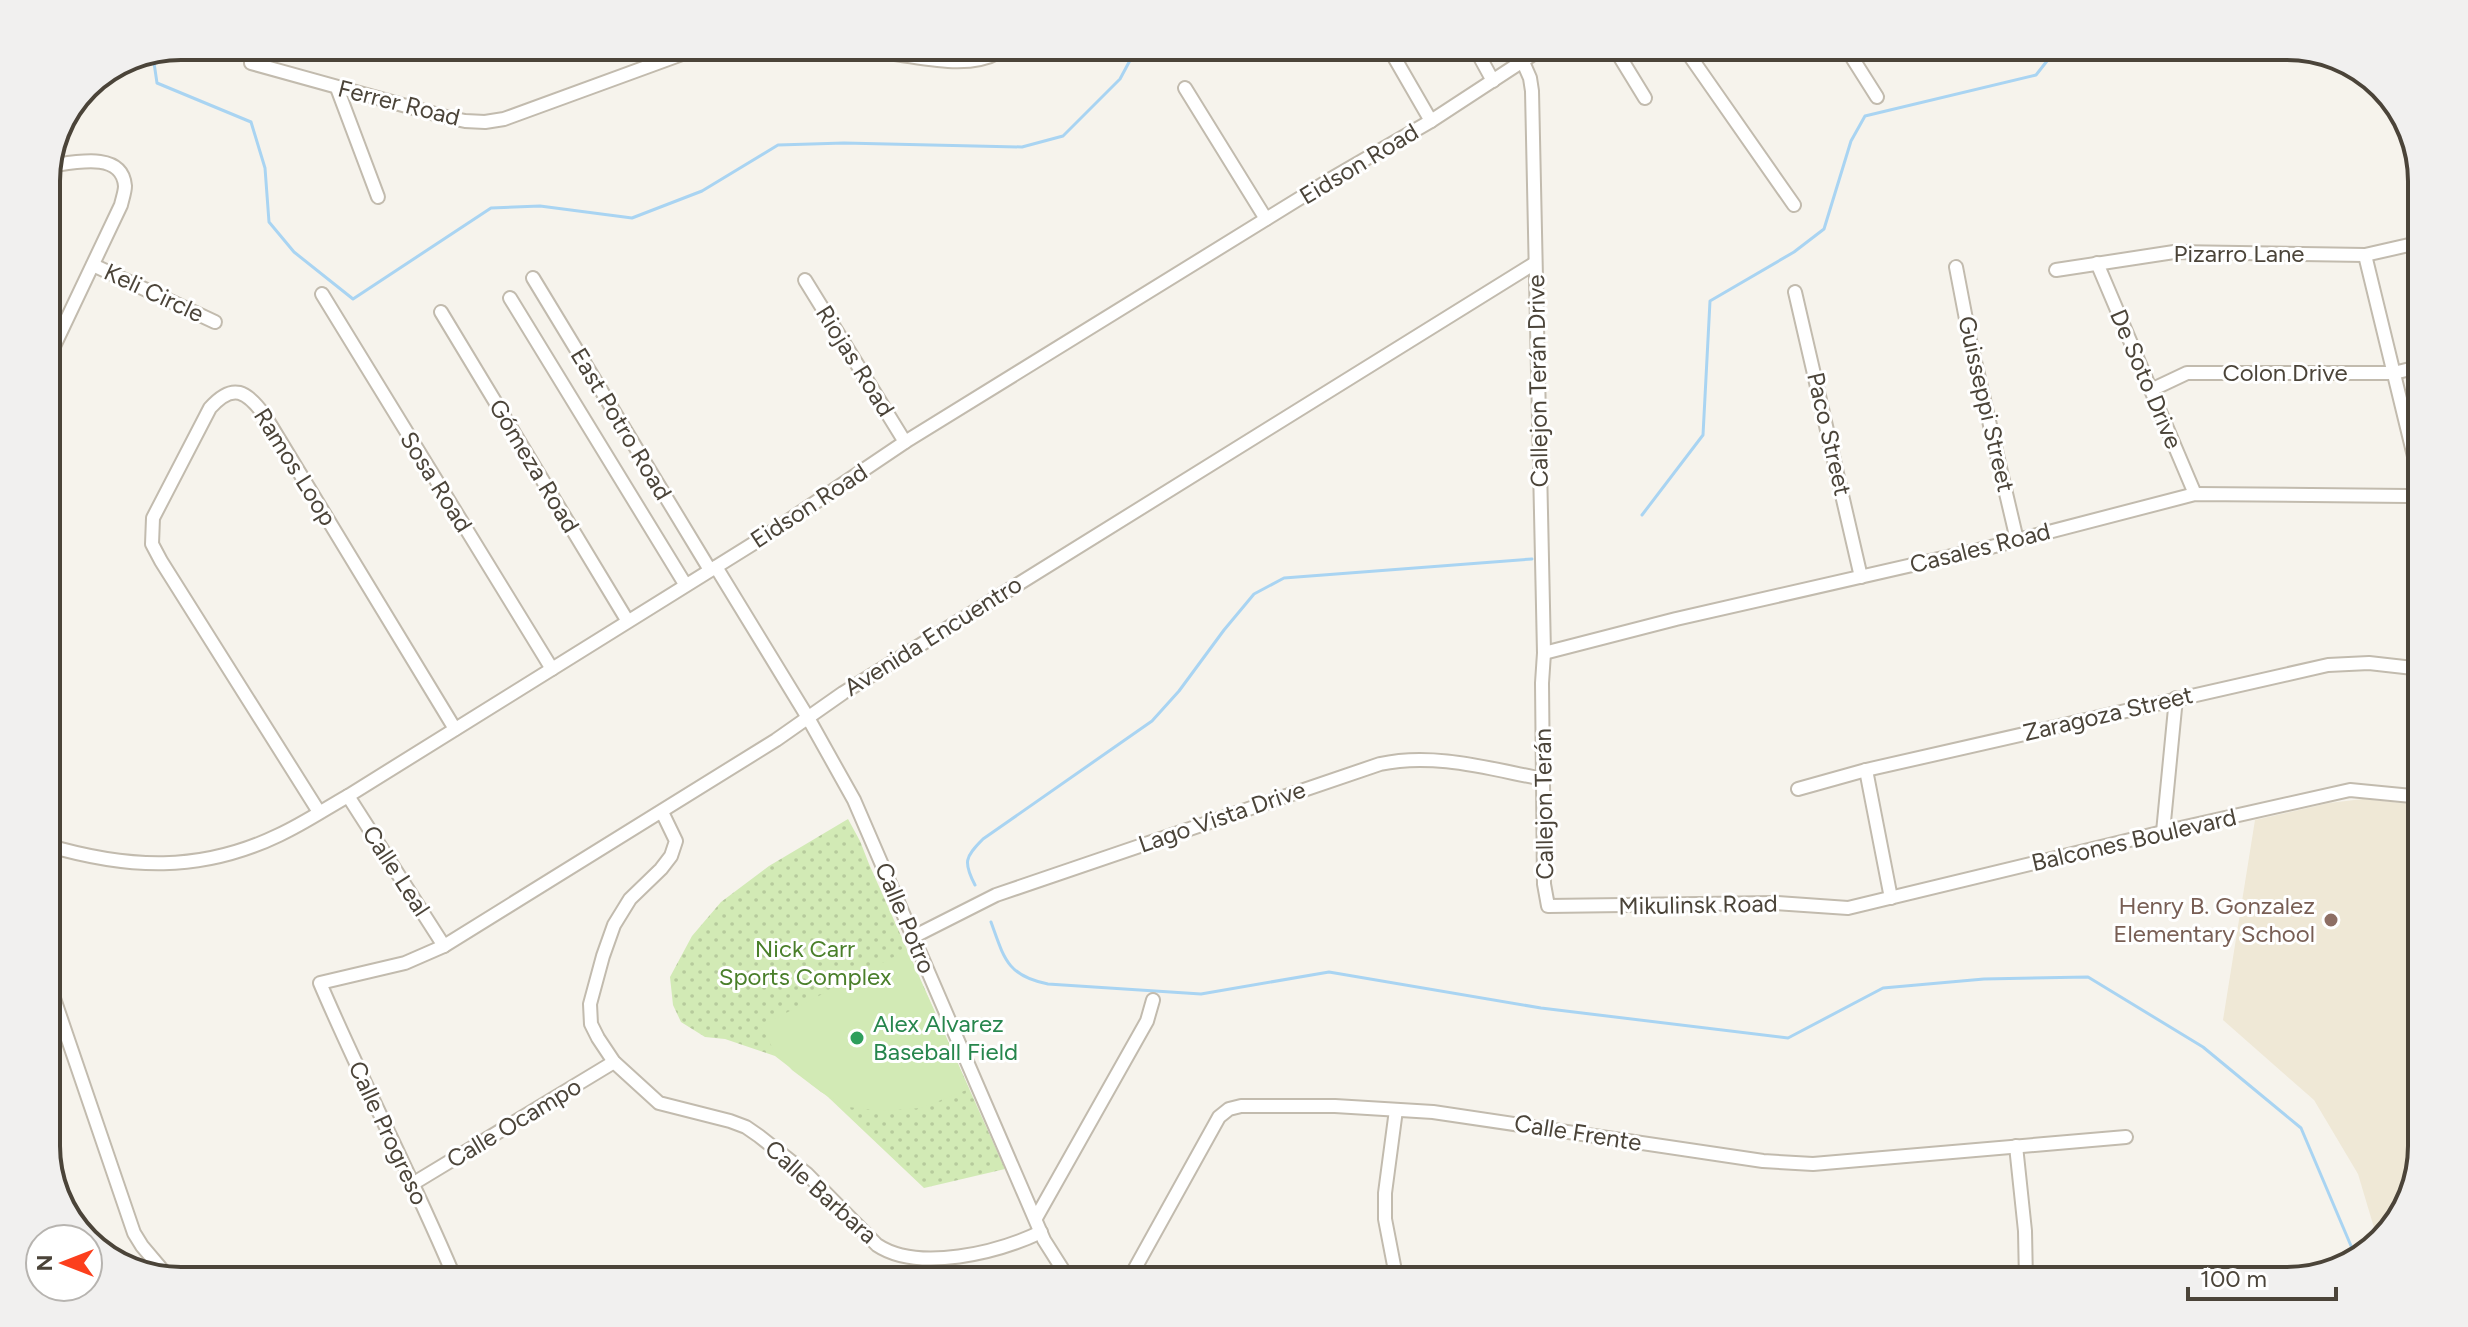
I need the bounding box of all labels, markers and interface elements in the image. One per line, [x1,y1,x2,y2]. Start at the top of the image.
street label: Ferrer Road [335,73,463,132]
street label: Eidson Road [1294,117,1423,210]
street label: Pizarro Lane [2174,239,2304,268]
street label: Keli Circle [100,257,209,328]
street label: Callejon Terán Drive [1521,274,1554,488]
street label: Riojas Road [810,300,901,422]
street label: De Soto Drive [2104,305,2189,453]
street label: Guisseppi Street [1952,313,2021,495]
street label: East Potro Road [565,342,678,505]
street label: Colon Drive [2222,358,2348,387]
street label: Paco Street [1801,369,1858,499]
street label: Gómeza Road [483,394,586,538]
street label: Ramos Loop [248,403,343,531]
street label: Sosa Road [394,426,479,537]
street label: Eidson Road [745,457,873,554]
street label: Casales Road [1907,516,2053,579]
street label: Avenida Encuentro [839,569,1027,702]
street label: Zaragoza Street [2020,680,2196,747]
street label: Callejon Terán [1528,728,1559,880]
street label: Lago Vista Drive [1135,774,1309,859]
street label: Balcones Boulevard [2029,802,2239,877]
street label: Calle Leal [356,820,436,922]
street label: Calle Potro [869,858,942,978]
street label: Mikulinsk Road [1618,889,1778,920]
place label: Henry B. Gonzalez Elementary School [2113,891,2315,948]
marker: Henry B. Gonzalez Elementary School [2322,911,2340,929]
park label: Nick Carr Sports Complex [719,934,892,991]
place label: Alex Alvarez Baseball Field [873,1009,1018,1066]
marker: Alex Alvarez Baseball Field [848,1029,866,1047]
street label: Calle Progreso [342,1056,434,1209]
street label: Calle Ocampo [441,1071,586,1174]
street label: Calle Frente [1512,1108,1644,1157]
street label: Calle Barbara [759,1134,883,1250]
north arrow [24,1223,104,1303]
scale bar [2188,1251,2336,1301]
text: N [31,1254,58,1272]
text: 100 m [2200,1264,2267,1293]

